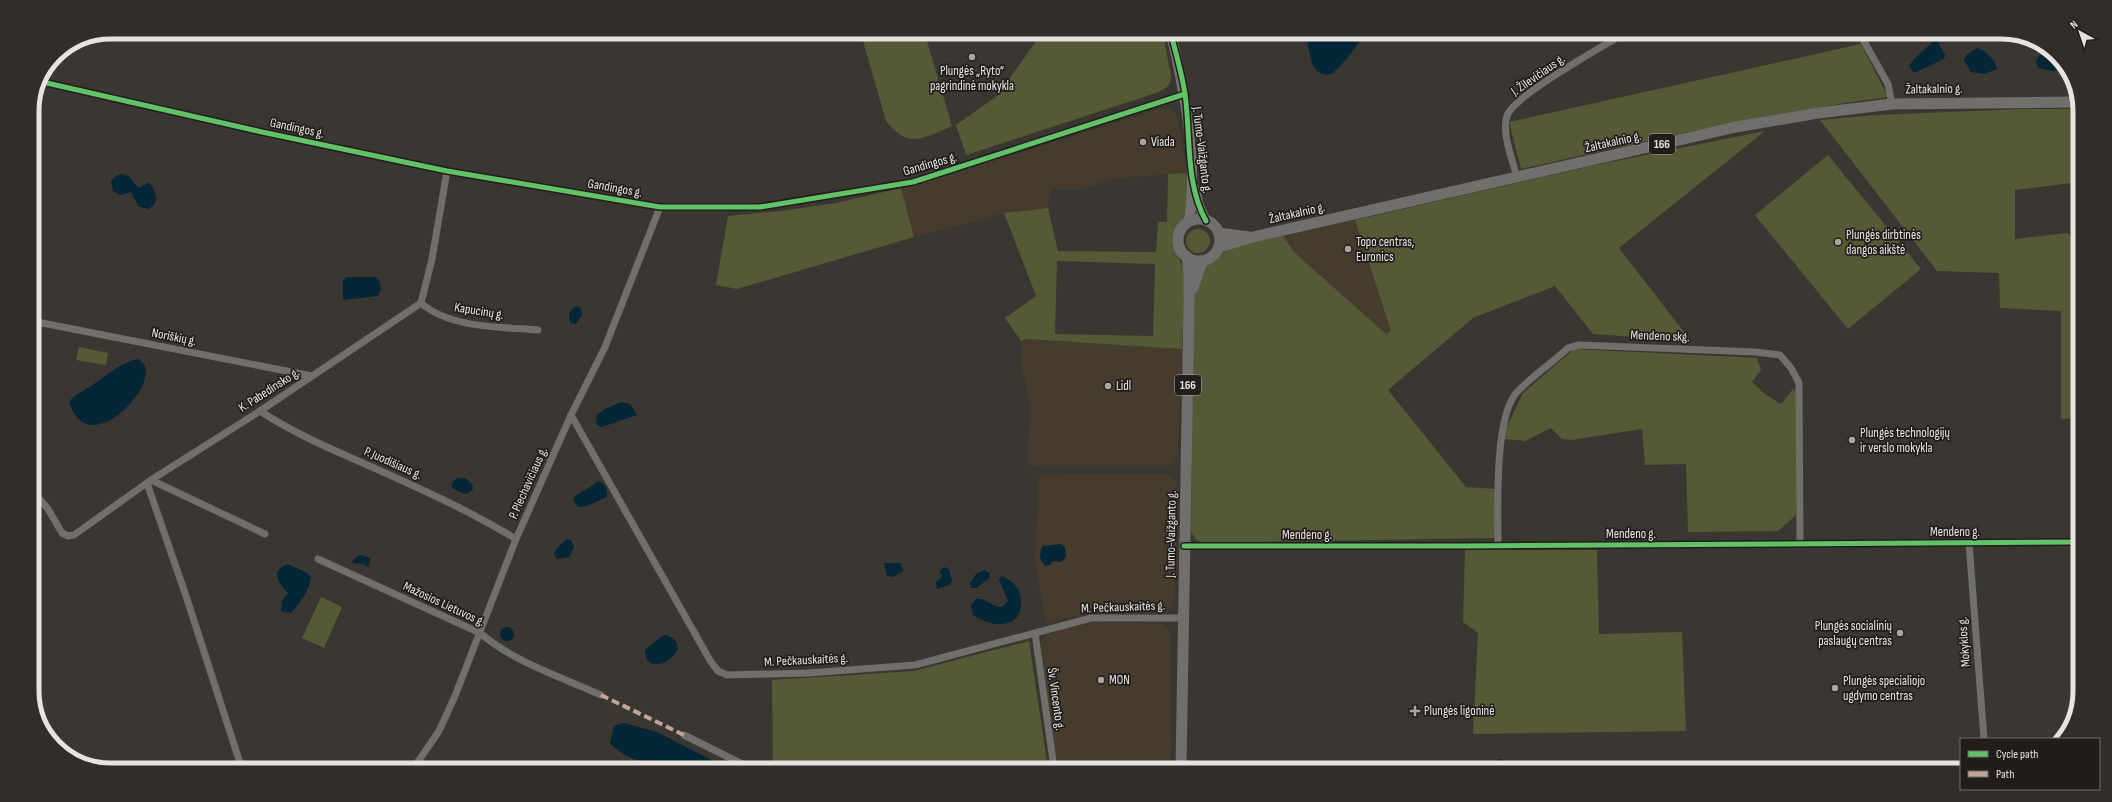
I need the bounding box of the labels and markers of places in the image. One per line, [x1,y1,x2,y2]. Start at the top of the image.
marker: Plungės „Ryto“ pagrindinė mokykla [967,52,977,62]
place label: Plungės „Ryto“ pagrindinė mokykla [930,63,1014,94]
place label: Viada [1151,134,1175,150]
marker: Viada [1138,137,1148,147]
place label: Plungės dirbtinės dangos aikštė [1846,227,1921,258]
place label: Topo centras, Euronics [1356,234,1414,265]
marker: Plungės dirbtinės dangos aikštė [1833,237,1843,247]
marker: Topo centras, Euronics [1343,244,1353,254]
place label: Lidl [1116,378,1131,394]
marker: Lidl [1103,381,1113,391]
place label: Plungės technologijų ir verslo mokykla [1860,425,1950,456]
marker: Plungės technologijų ir verslo mokykla [1847,435,1857,445]
place label: Plungės socialinių paslaugų centras [1815,618,1892,649]
marker: Plungės socialinių paslaugų centras [1895,628,1905,638]
place label: MON [1109,672,1130,688]
place label: Plungės specialiojo ugdymo centras [1843,673,1925,704]
marker: MON [1096,675,1106,685]
marker: Plungės specialiojo ugdymo centras [1830,683,1840,693]
place label: Plungės ligoninė [1424,703,1494,719]
marker: Plungės ligoninė [1409,705,1421,717]

